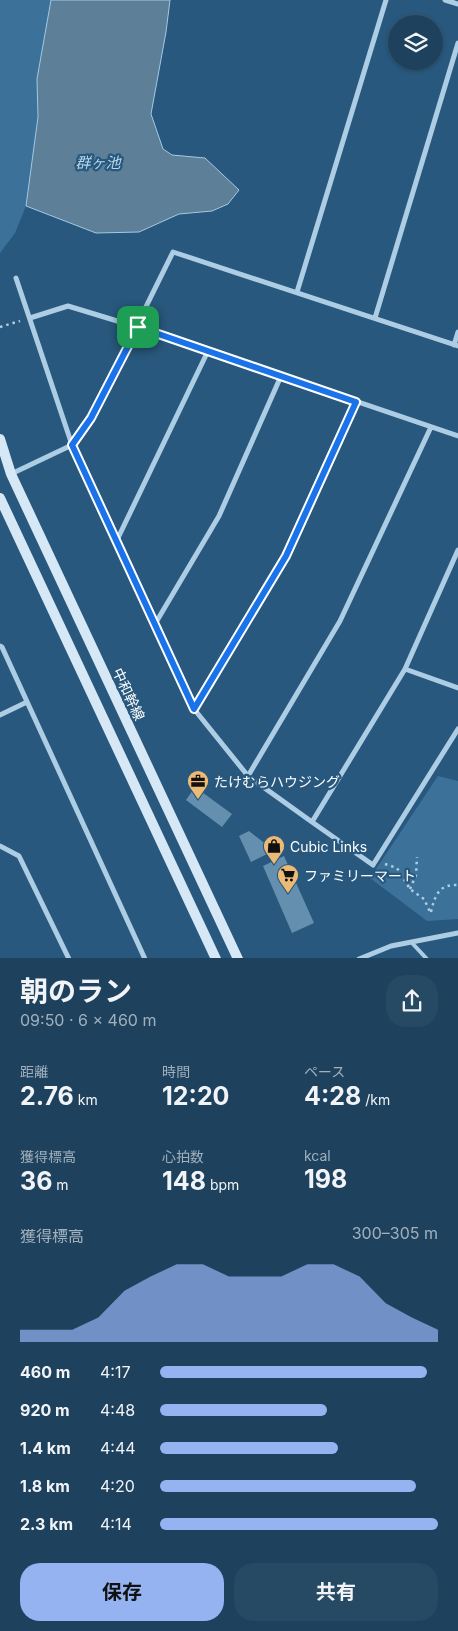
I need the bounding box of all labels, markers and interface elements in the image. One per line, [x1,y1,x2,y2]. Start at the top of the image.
map controls [388,15,443,70]
button: layers [388,15,443,70]
water label: 群ヶ池 [75,153,122,172]
pin [117,306,159,348]
icon: arrive [124,313,152,341]
street label: 中和幹線 [109,665,149,723]
office icon: たけむらハウジング [186,769,210,800]
place label: たけむらハウジング [214,773,340,790]
shop icon: Cubic Links [262,834,286,865]
place label: Cubic Links [290,838,367,855]
supermarket icon: ファミリーマート [276,863,300,894]
place label: ファミリーマート [304,867,416,884]
text: 朝のラン [20,974,132,1008]
button: share [386,975,438,1027]
text: 09:50 · 6 × 460 m [20,1010,156,1030]
text: 距離 [20,1063,48,1080]
text: 時間 [162,1063,190,1080]
text: ペース [304,1063,345,1080]
text: 2.76 [20,1081,74,1111]
text: 12:20 [162,1081,229,1111]
text: 4:28 [304,1081,361,1111]
text: km [74,1091,98,1108]
text: /km [361,1091,390,1108]
text: kcal [304,1147,331,1164]
text: 獲得標高 [20,1148,76,1165]
text: 心拍数 [162,1148,204,1165]
text: 198 [304,1164,347,1194]
text: 36 [20,1166,52,1196]
text: 148 [162,1166,206,1196]
text: m [52,1176,69,1193]
text: bpm [206,1176,239,1193]
text: 300–305 m [352,1223,438,1243]
text: 獲得標高 [20,1226,84,1246]
text: 460 m [20,1362,70,1382]
text: 4:17 [100,1362,131,1382]
text: 920 m [20,1400,70,1420]
text: 4:48 [100,1400,135,1420]
text: 1.4 km [20,1438,71,1458]
text: 4:44 [100,1438,136,1458]
text: 1.8 km [20,1476,70,1496]
text: 4:20 [100,1476,135,1496]
text: 2.3 km [20,1514,73,1534]
text: 4:14 [100,1514,132,1534]
button: 保存 [20,1563,224,1621]
button: 共有 [234,1563,438,1621]

